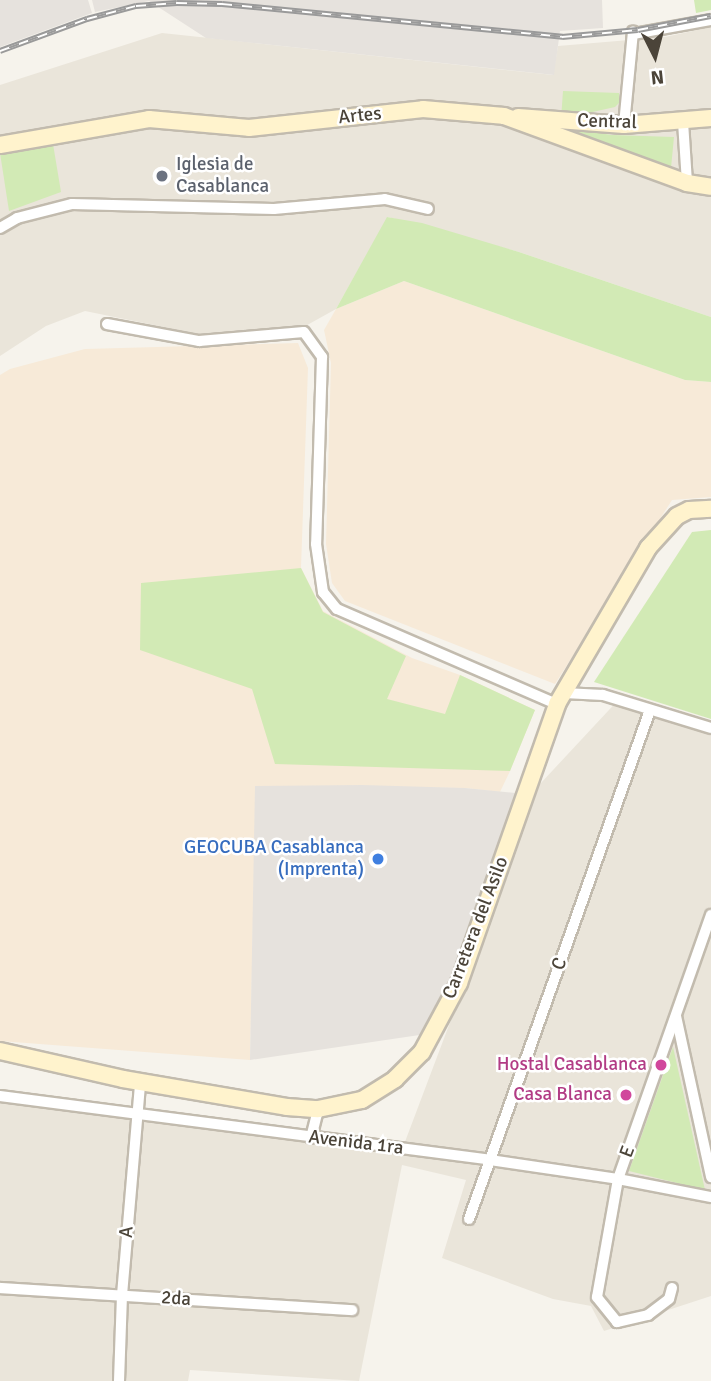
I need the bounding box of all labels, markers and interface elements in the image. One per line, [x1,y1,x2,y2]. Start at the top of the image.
north arrow [620,21,690,91]
text: N [649,64,665,90]
street label: Artes [337,102,383,130]
street label: Central [577,110,637,134]
place label: Iglesia de Casablanca [176,154,269,198]
marker: Iglesia de Casablanca [154,168,170,184]
place label: GEOCUBA Casablanca (Imprenta) [184,837,364,881]
marker: GEOCUBA Casablanca (Imprenta) [370,851,386,867]
street label: Carretera del Asilo [438,854,514,1002]
street label: C [547,955,573,973]
place label: Hostal Casablanca [497,1054,647,1076]
marker: Hostal Casablanca [653,1057,669,1073]
place label: Casa Blanca [513,1084,612,1106]
marker: Casa Blanca [618,1087,634,1103]
street label: Avenida 1ra [307,1126,405,1160]
street label: E [615,1143,641,1161]
street label: A [115,1225,139,1239]
street label: 2da [160,1287,192,1311]

